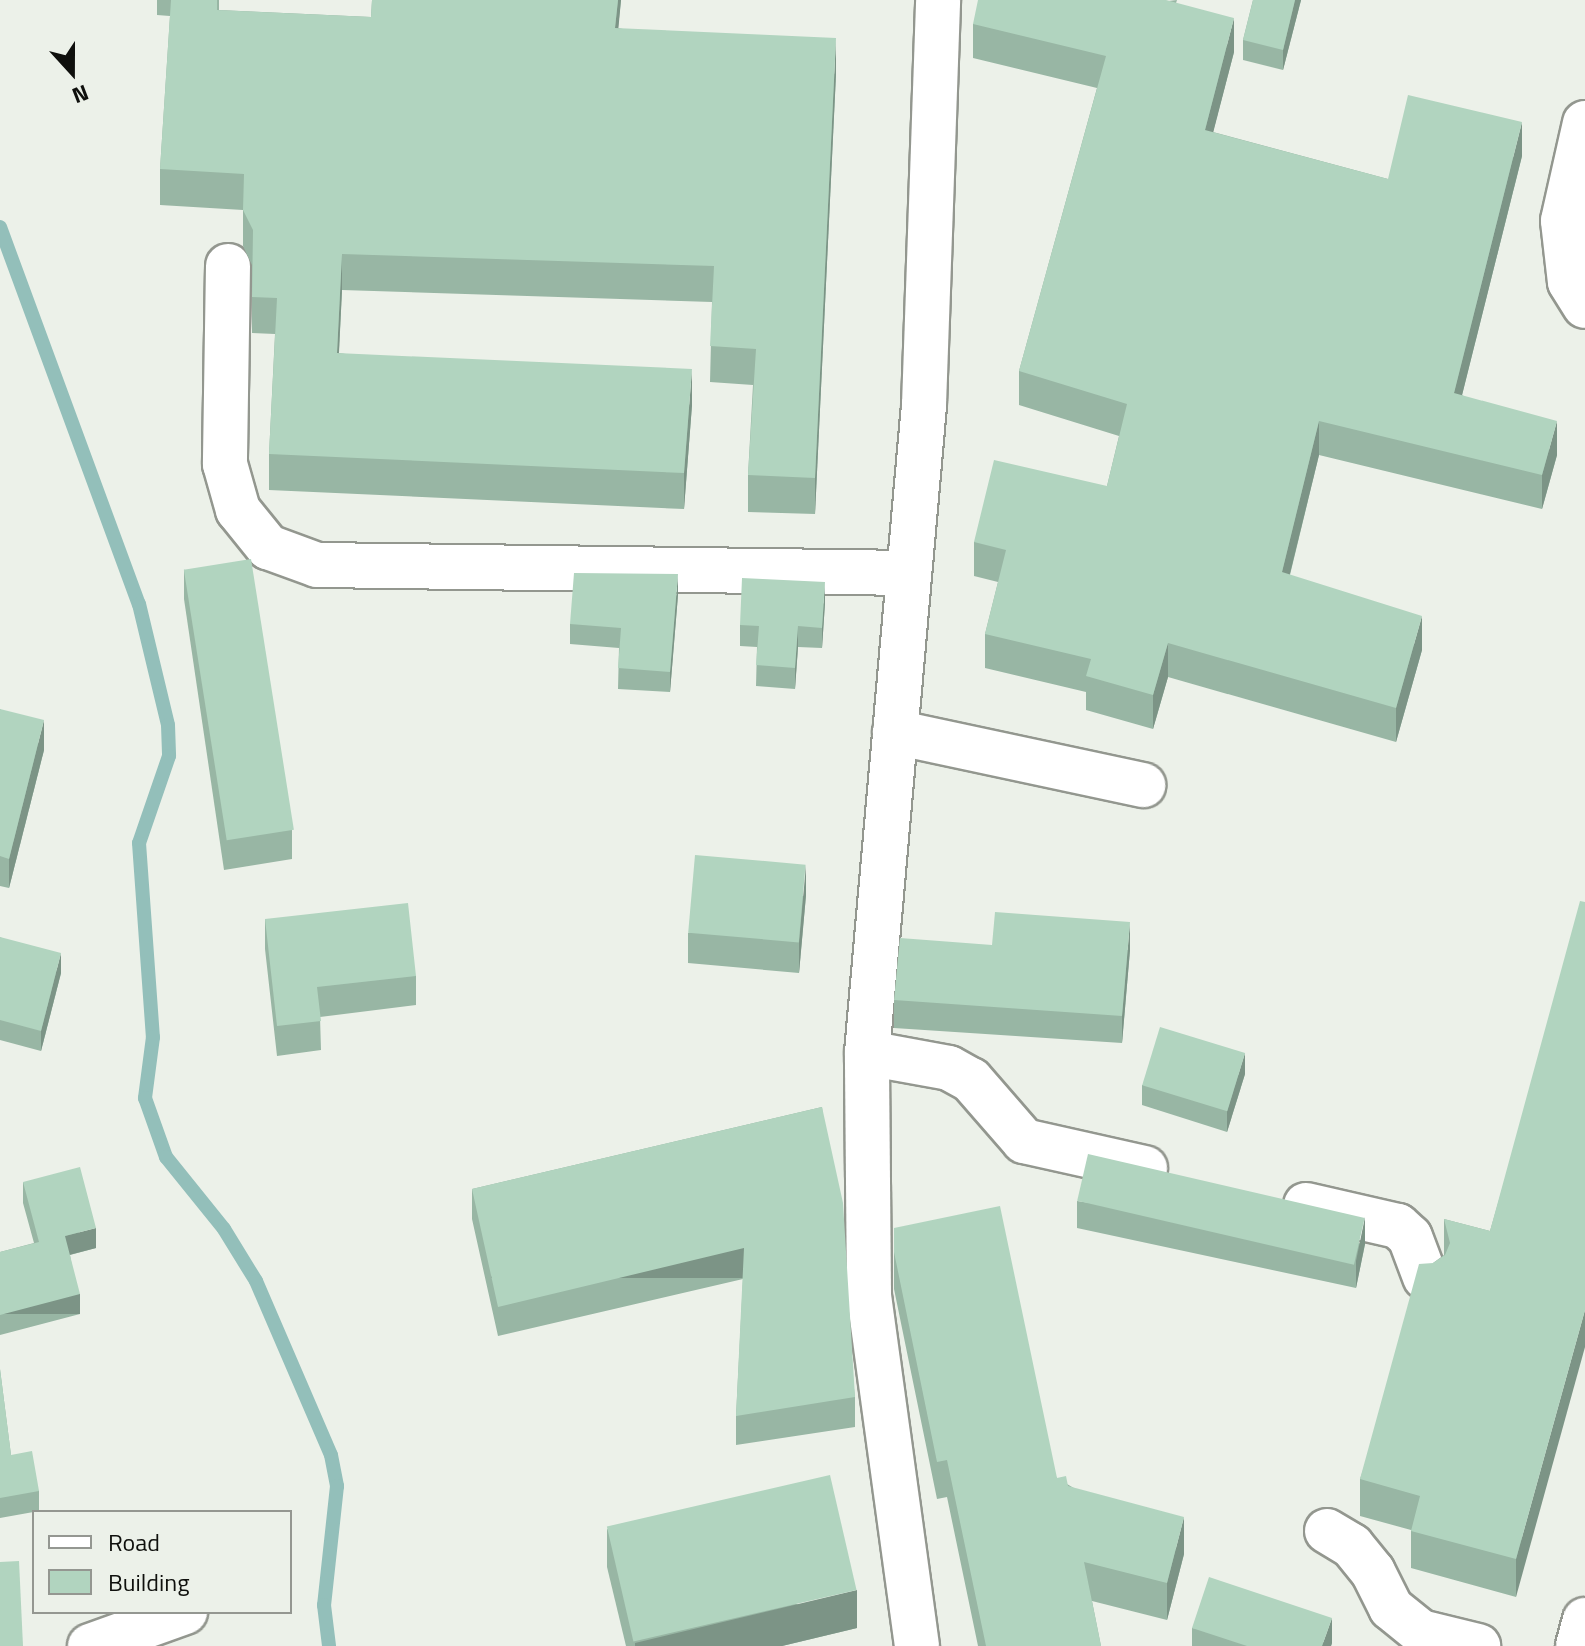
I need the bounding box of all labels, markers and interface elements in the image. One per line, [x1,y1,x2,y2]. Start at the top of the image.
north arrow [32,32,112,112]
text: N [67,76,94,113]
legend [32,1510,292,1614]
text: Road [108,1524,160,1560]
text: Building [108,1564,190,1600]

